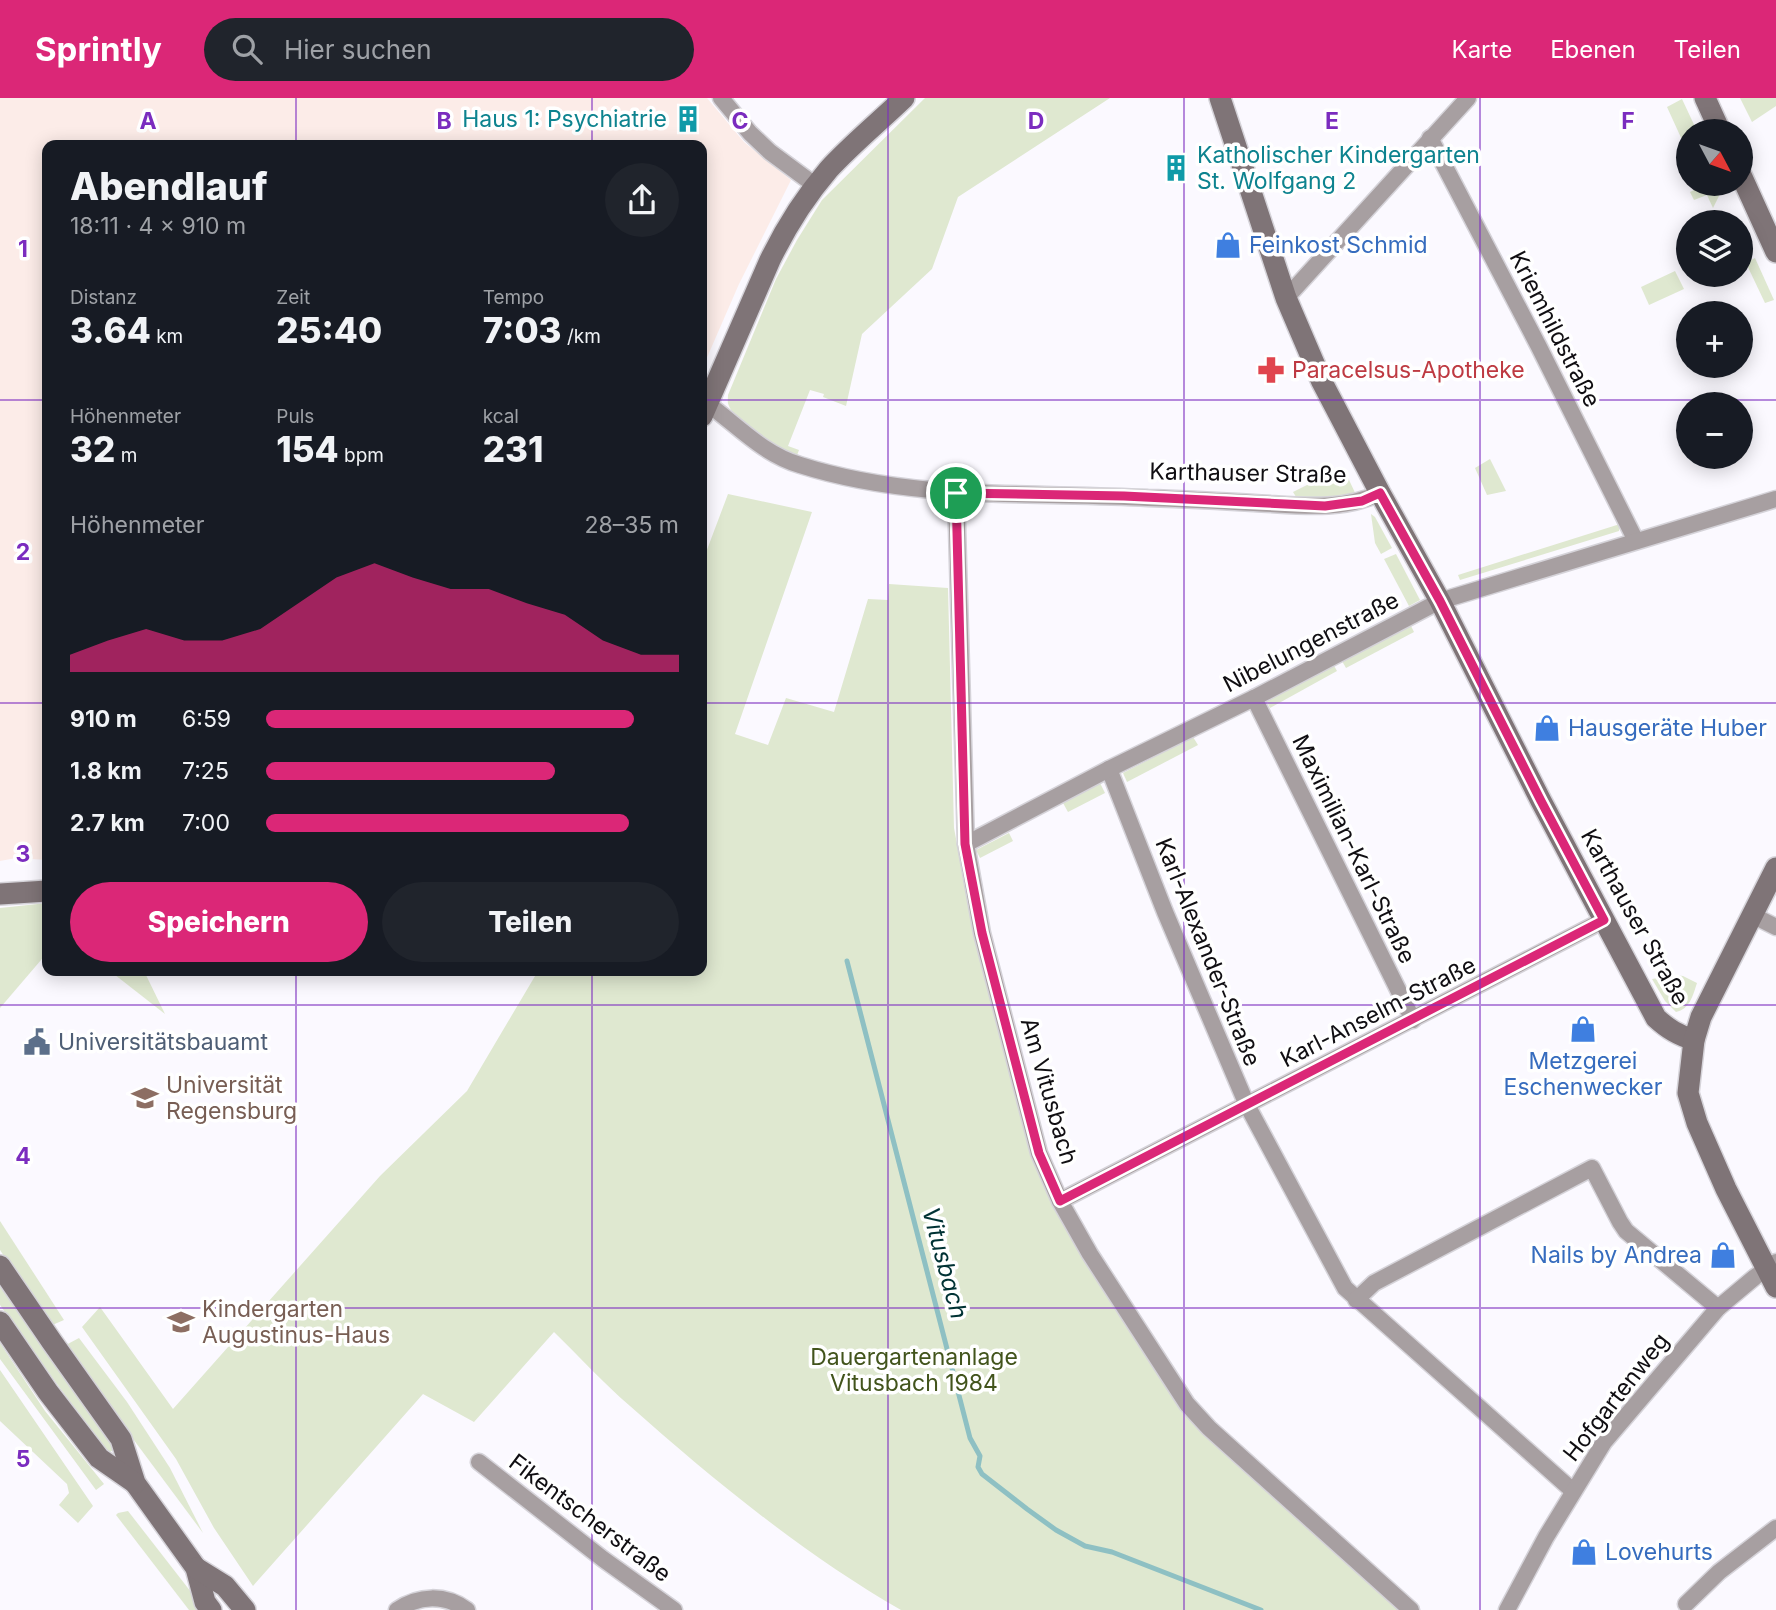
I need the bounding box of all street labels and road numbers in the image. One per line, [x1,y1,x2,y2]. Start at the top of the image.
street label: Kriemhildstraße [1504,246,1606,412]
street label: Karthauser Straße [1149,457,1347,489]
street label: Nibelungenstraße [1219,586,1403,698]
street label: Maximilian-Karl-Straße [1286,730,1422,968]
street label: Karthauser Straße [1575,824,1695,1010]
street label: Karl-Alexander-Straße [1149,834,1267,1070]
street label: Karl-Anselm-Straße [1276,951,1480,1073]
street label: Am Vitusbach [1015,1014,1083,1168]
street label: Hofgartenweg [1557,1327,1675,1467]
street label: Fikentscherstraße [504,1448,676,1588]

